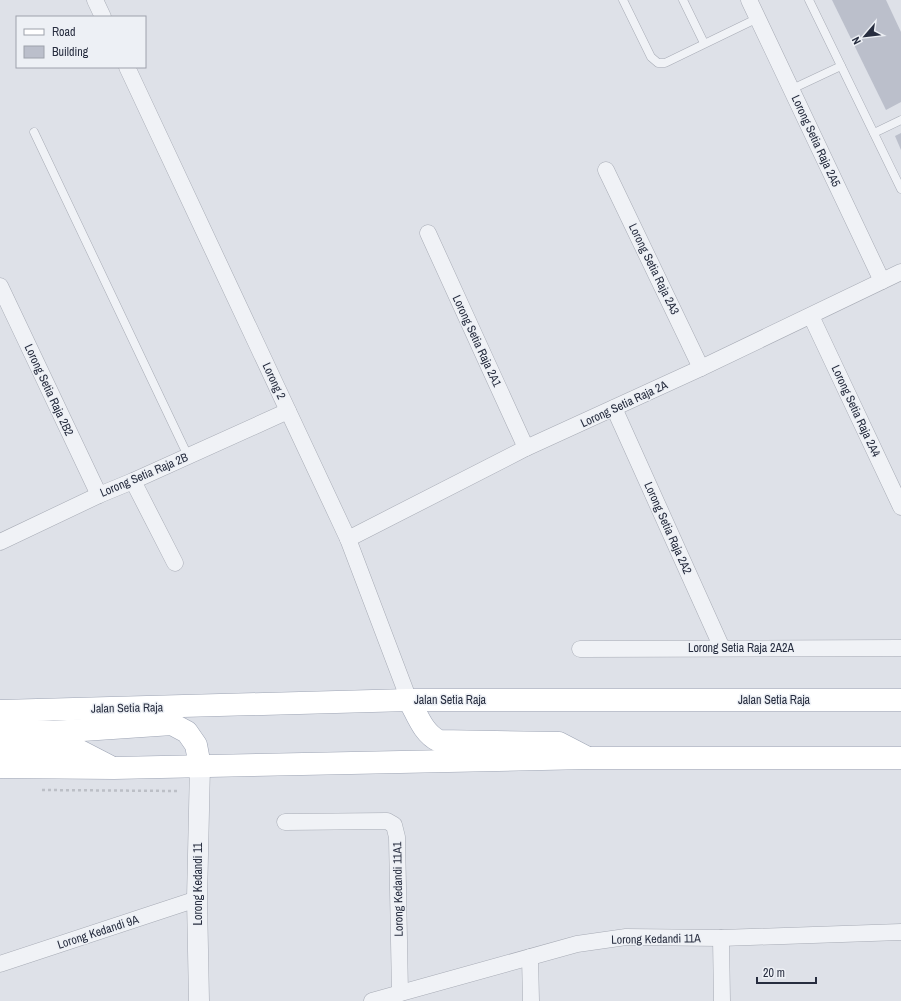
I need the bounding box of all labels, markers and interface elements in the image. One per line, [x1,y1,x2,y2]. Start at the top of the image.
legend [16,16,146,68]
north arrow [845,16,885,56]
text: Road [52,24,76,40]
text: N [848,35,864,47]
text: Building [52,44,89,60]
street label: Lorong Setia Raja 2A5 [788,92,845,190]
street label: Lorong Setia Raja 2A3 [625,221,683,317]
street label: Lorong Setia Raja 2A1 [449,292,506,390]
street label: Lorong Setia Raja 2B2 [21,341,77,439]
street label: Lorong 2 [259,360,289,402]
street label: Lorong Setia Raja 2A4 [828,362,885,460]
street label: Lorong Setia Raja 2A [578,377,670,431]
street label: Lorong Setia Raja 2B [98,449,191,501]
street label: Lorong Setia Raja 2A2 [640,479,696,577]
street label: Lorong Setia Raja 2A2A [688,640,794,656]
street label: Jalan Setia Raja [414,692,487,708]
street label: Jalan Setia Raja [738,692,811,708]
street label: Jalan Setia Raja [91,699,164,717]
street label: Lorong Kedandi 11A1 [389,841,407,937]
street label: Lorong Kedandi 11 [190,842,206,926]
street label: Lorong Kedandi 9A [55,911,141,953]
street label: Lorong Kedandi 11A [611,930,701,948]
scale bar [757,959,816,985]
text: 20 m [763,965,785,981]

